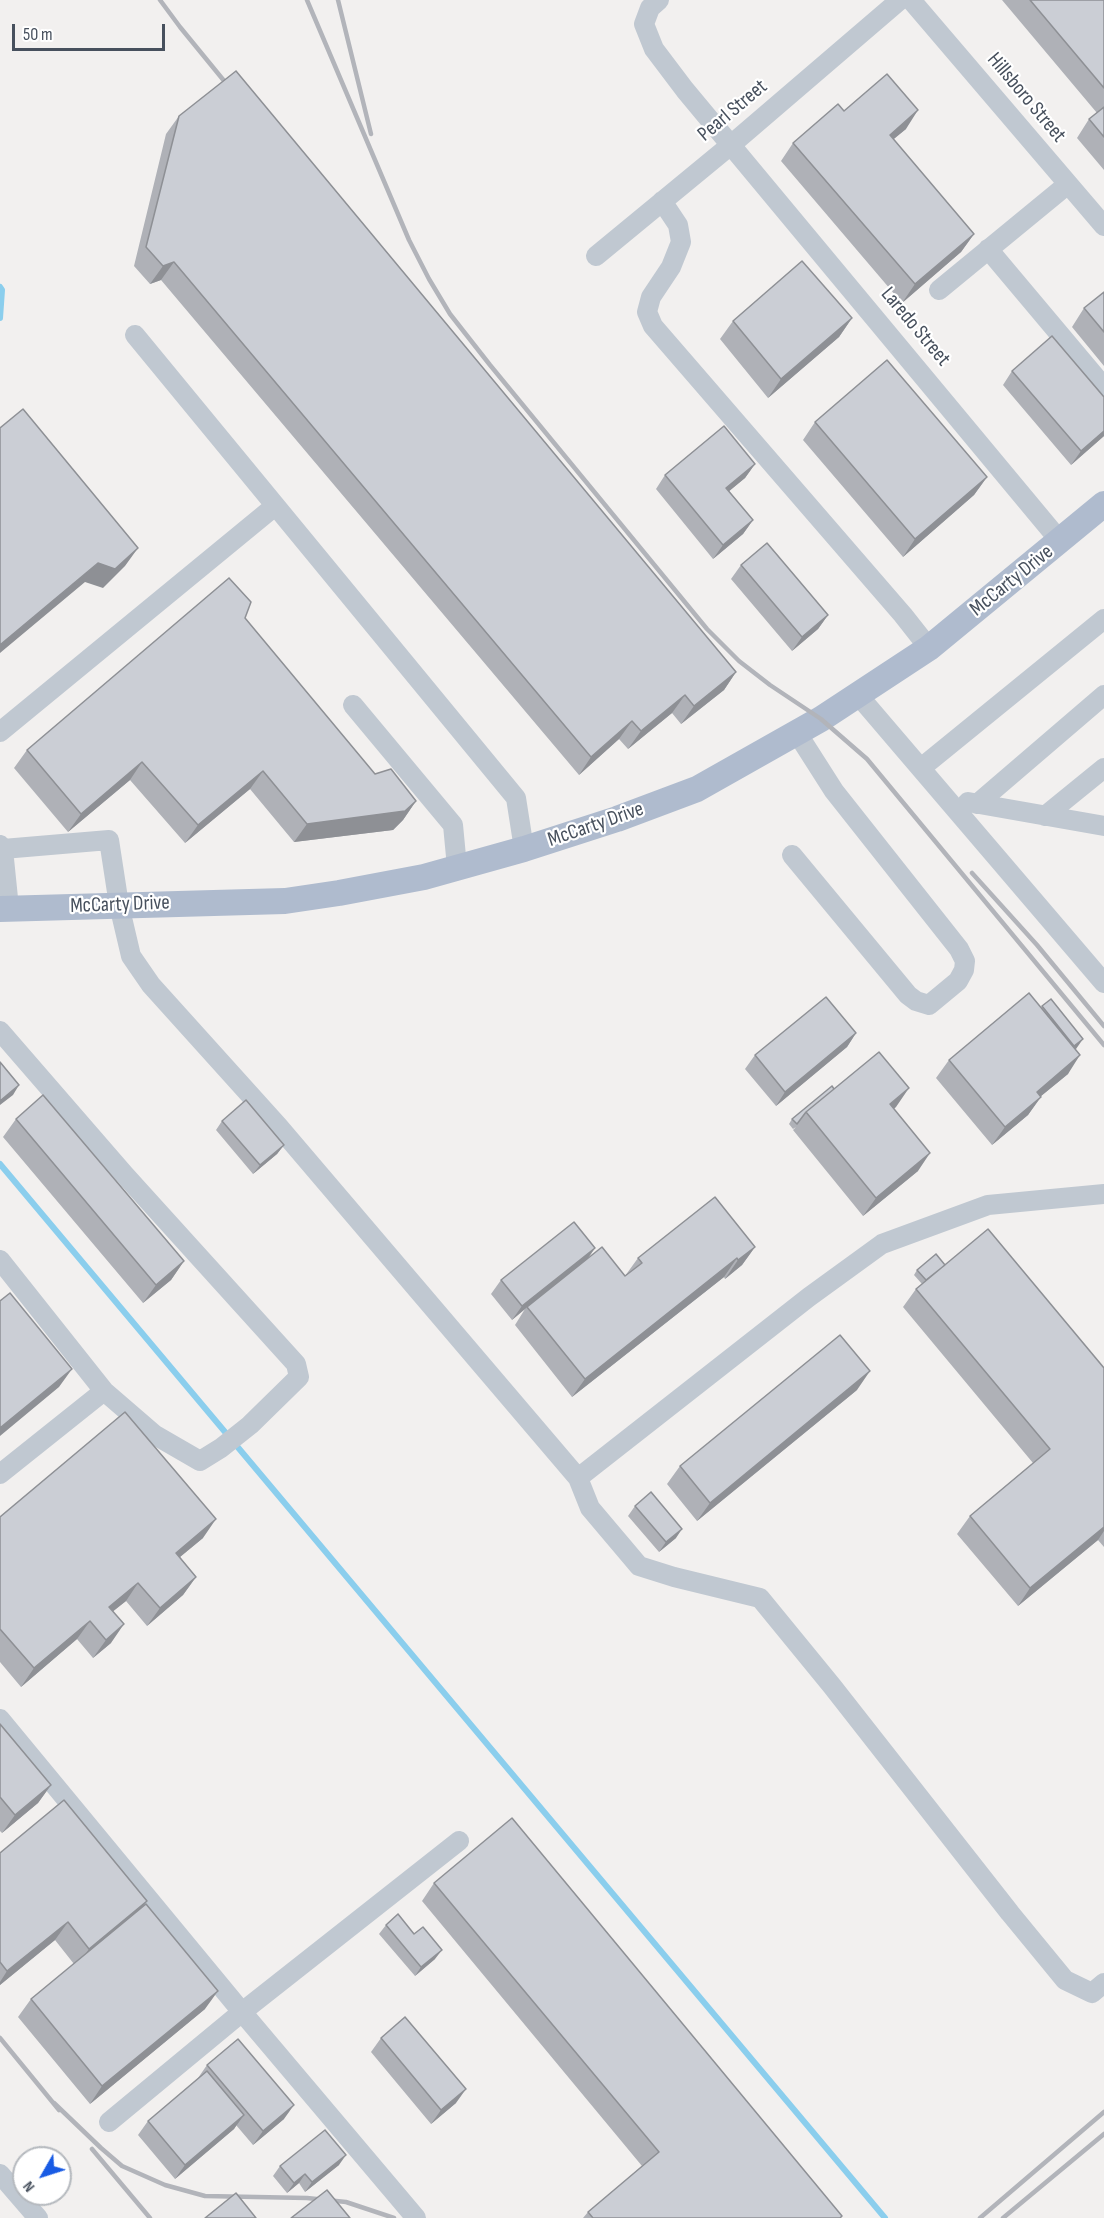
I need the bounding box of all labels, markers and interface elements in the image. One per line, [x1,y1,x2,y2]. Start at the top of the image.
scale bar [15,12,168,50]
text: 50 m [23,24,53,45]
street label: Hillsboro Street [981,48,1071,148]
street label: Pearl Street [693,75,773,147]
street label: Laredo Street [875,282,955,372]
street label: McCarty Drive [965,540,1059,622]
street label: McCarty Drive [545,797,647,853]
street label: McCarty Drive [70,891,170,919]
north arrow [12,2146,72,2206]
text: N [19,2177,39,2196]

